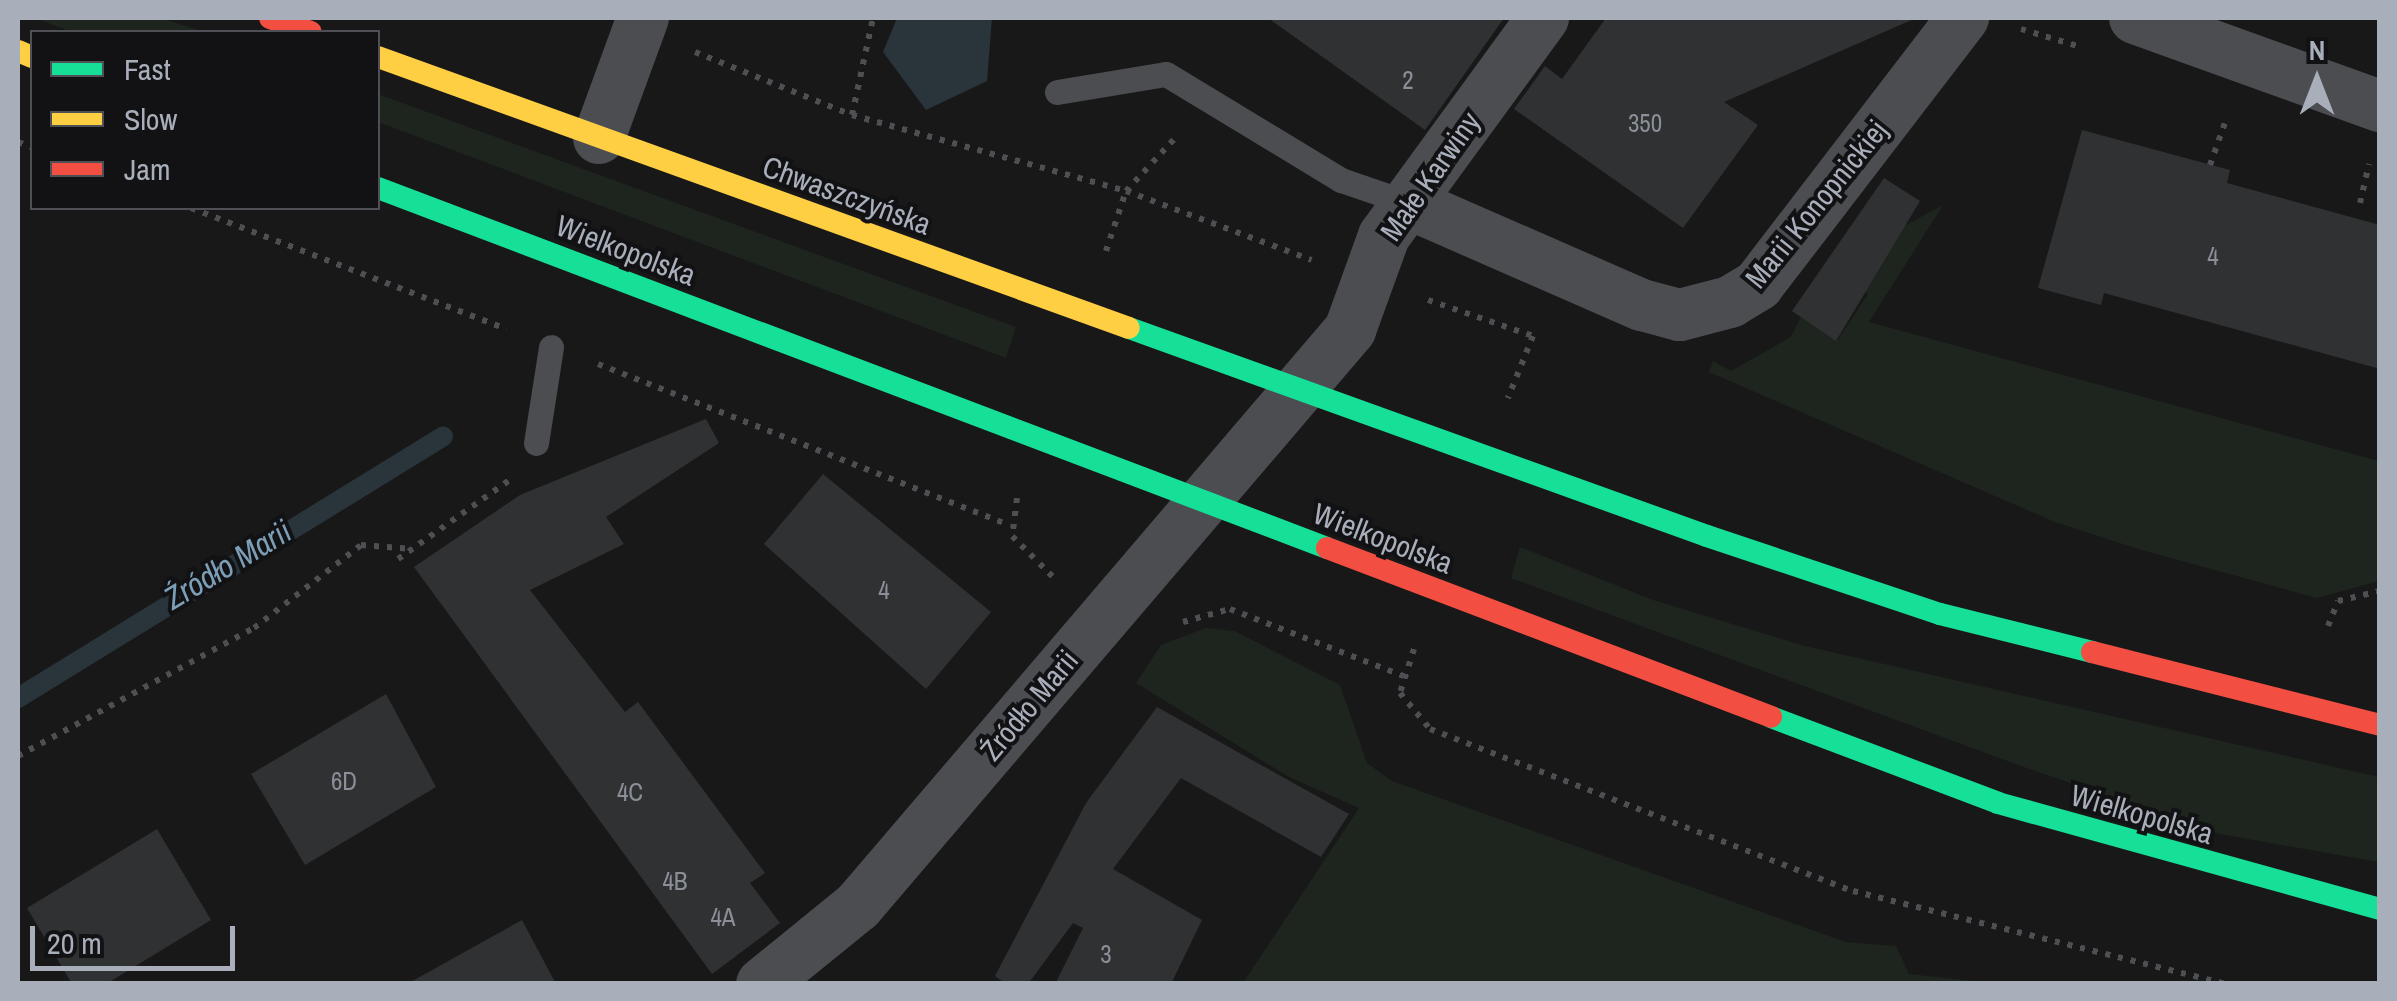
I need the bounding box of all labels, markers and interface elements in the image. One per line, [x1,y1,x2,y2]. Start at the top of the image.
legend [30,30,380,210]
north arrow [2267,30,2367,130]
text: N [2309,31,2325,69]
text: Fast [124,49,171,89]
house number: 2 [1402,65,1414,95]
text: Slow [124,99,177,139]
street label: Małe Karwiny [1373,105,1487,247]
house number: 350 [1628,108,1662,138]
street label: Marii Konopnickiej [1737,113,1895,295]
street label: Chwaszczyńska [758,148,936,242]
text: Jam [124,149,170,189]
street label: Wielkopolska [551,207,701,293]
house number: 4 [2207,241,2219,271]
street label: Wielkopolska [1308,495,1458,581]
water label: Źródło Marii [157,512,299,618]
house number: 4 [878,575,890,605]
street label: Źródło Marii [973,643,1085,767]
house number: 6D [331,766,357,796]
house number: 4C [617,777,643,807]
street label: Wielkopolska [2067,777,2217,851]
house number: 4B [662,866,688,896]
house number: 4A [710,902,736,932]
scale bar [35,906,240,968]
text: 20 m [47,923,102,963]
house number: 3 [1100,939,1112,969]

